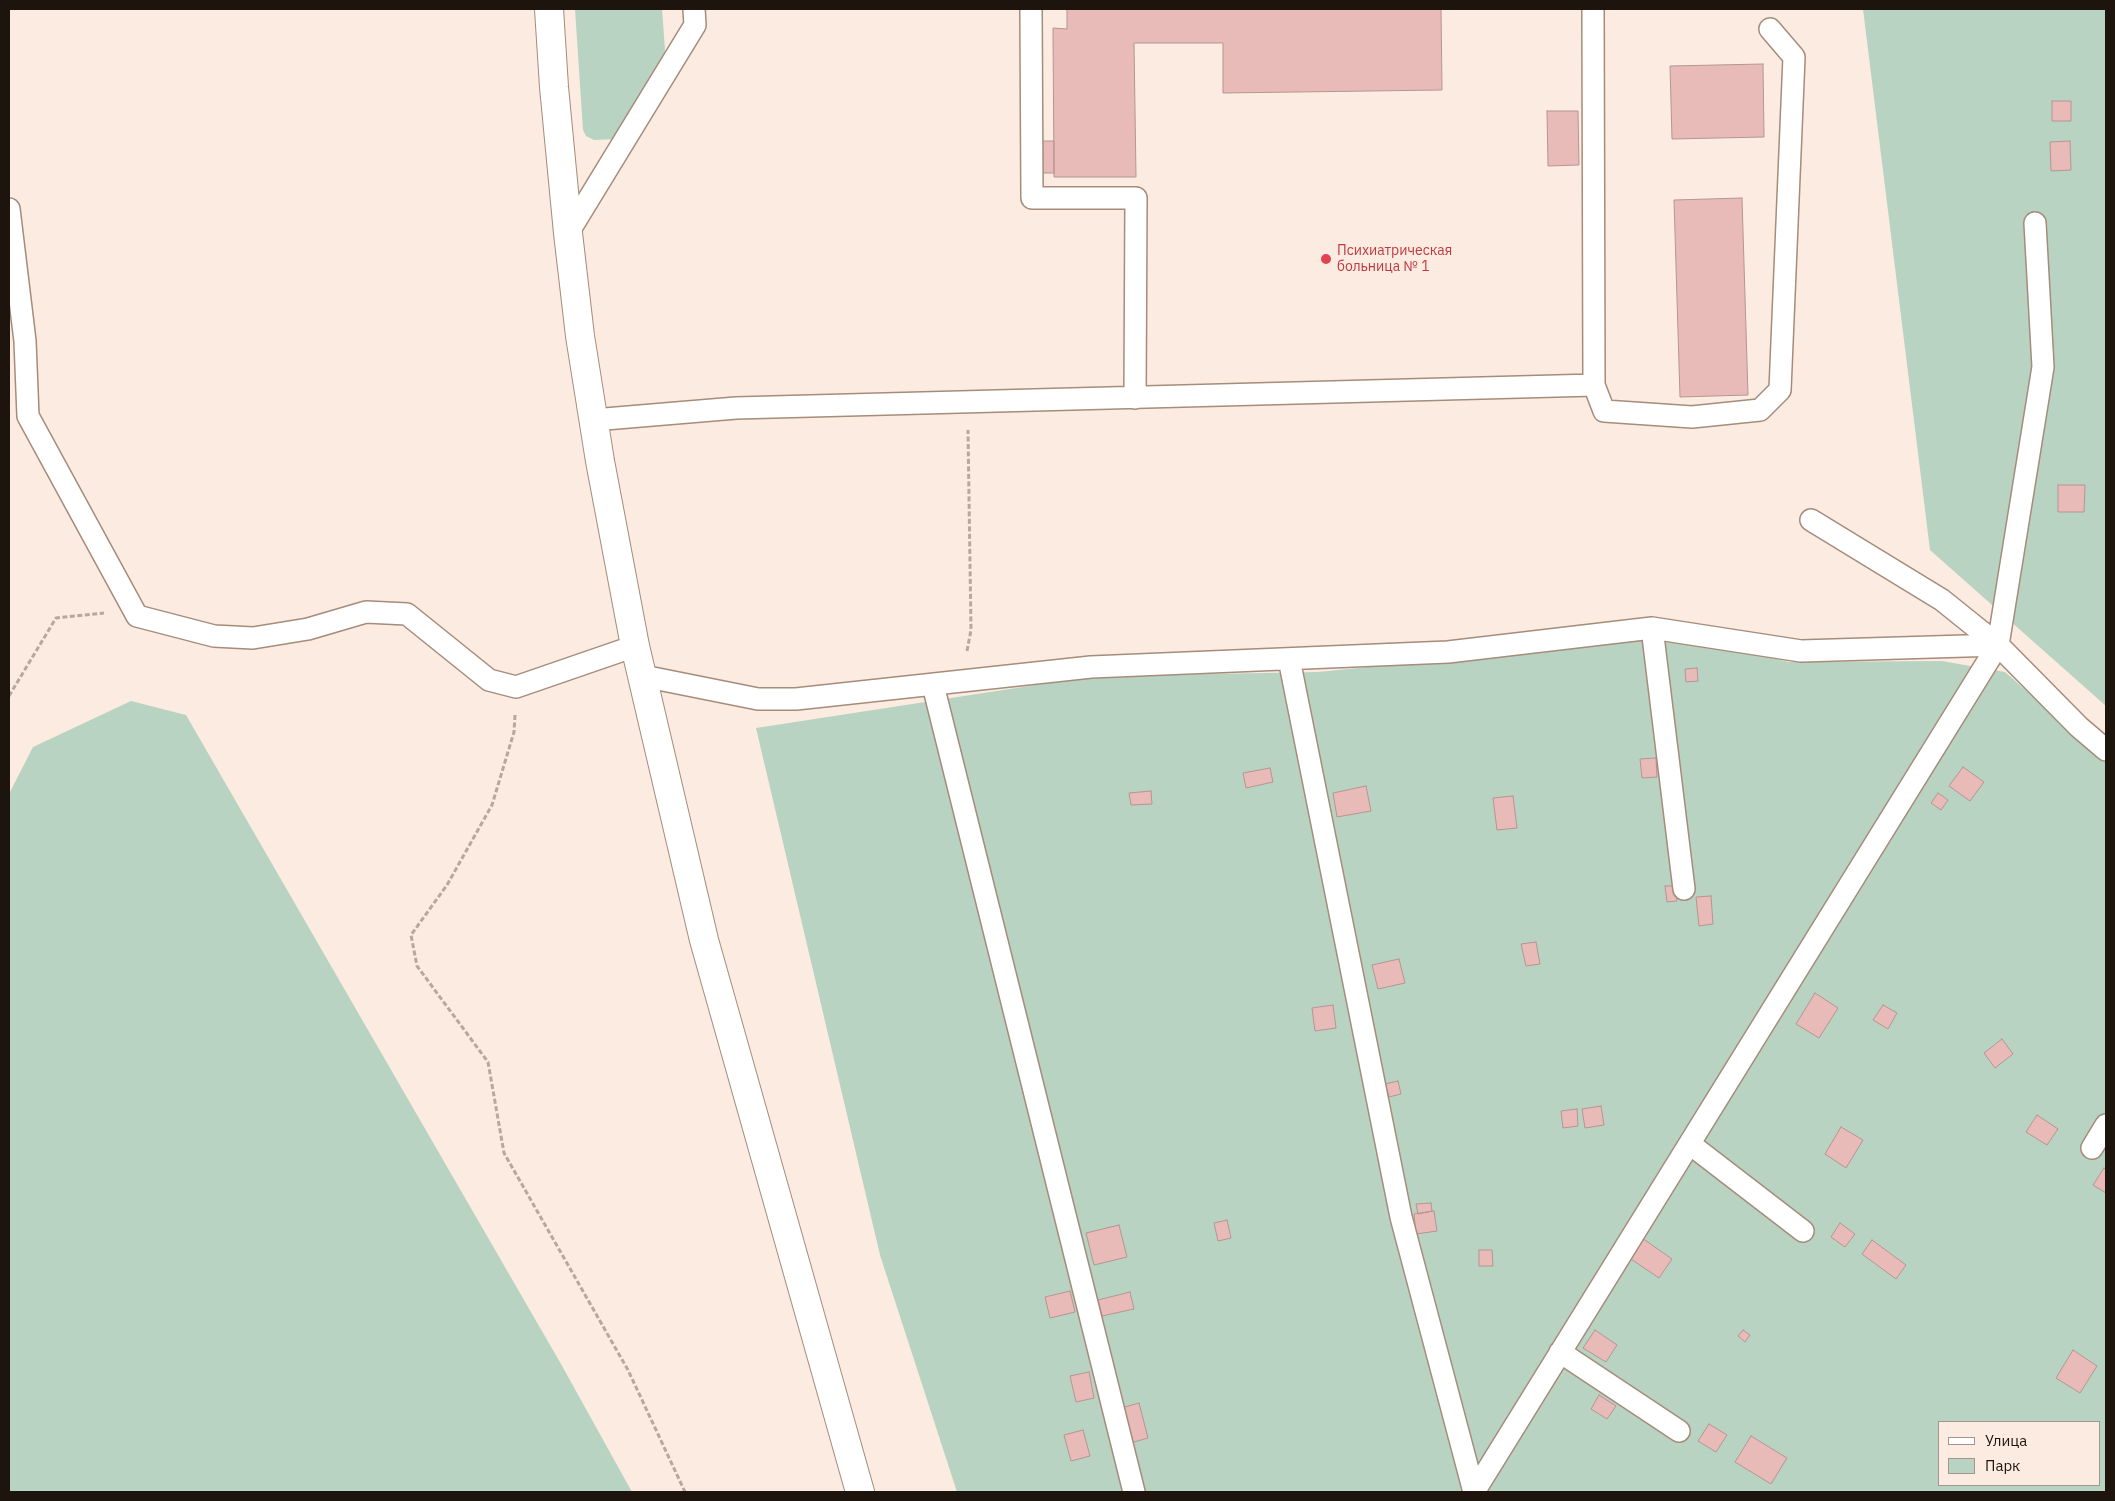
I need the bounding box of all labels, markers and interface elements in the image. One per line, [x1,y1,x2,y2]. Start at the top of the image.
place label: Психиатрическая больница № 1 [1337,243,1452,276]
marker: Психиатрическая больница № 1 [1319,252,1333,266]
legend [1938,1421,2100,1486]
text: Улица [1985,1431,2027,1450]
text: Парк [1985,1456,2020,1475]

